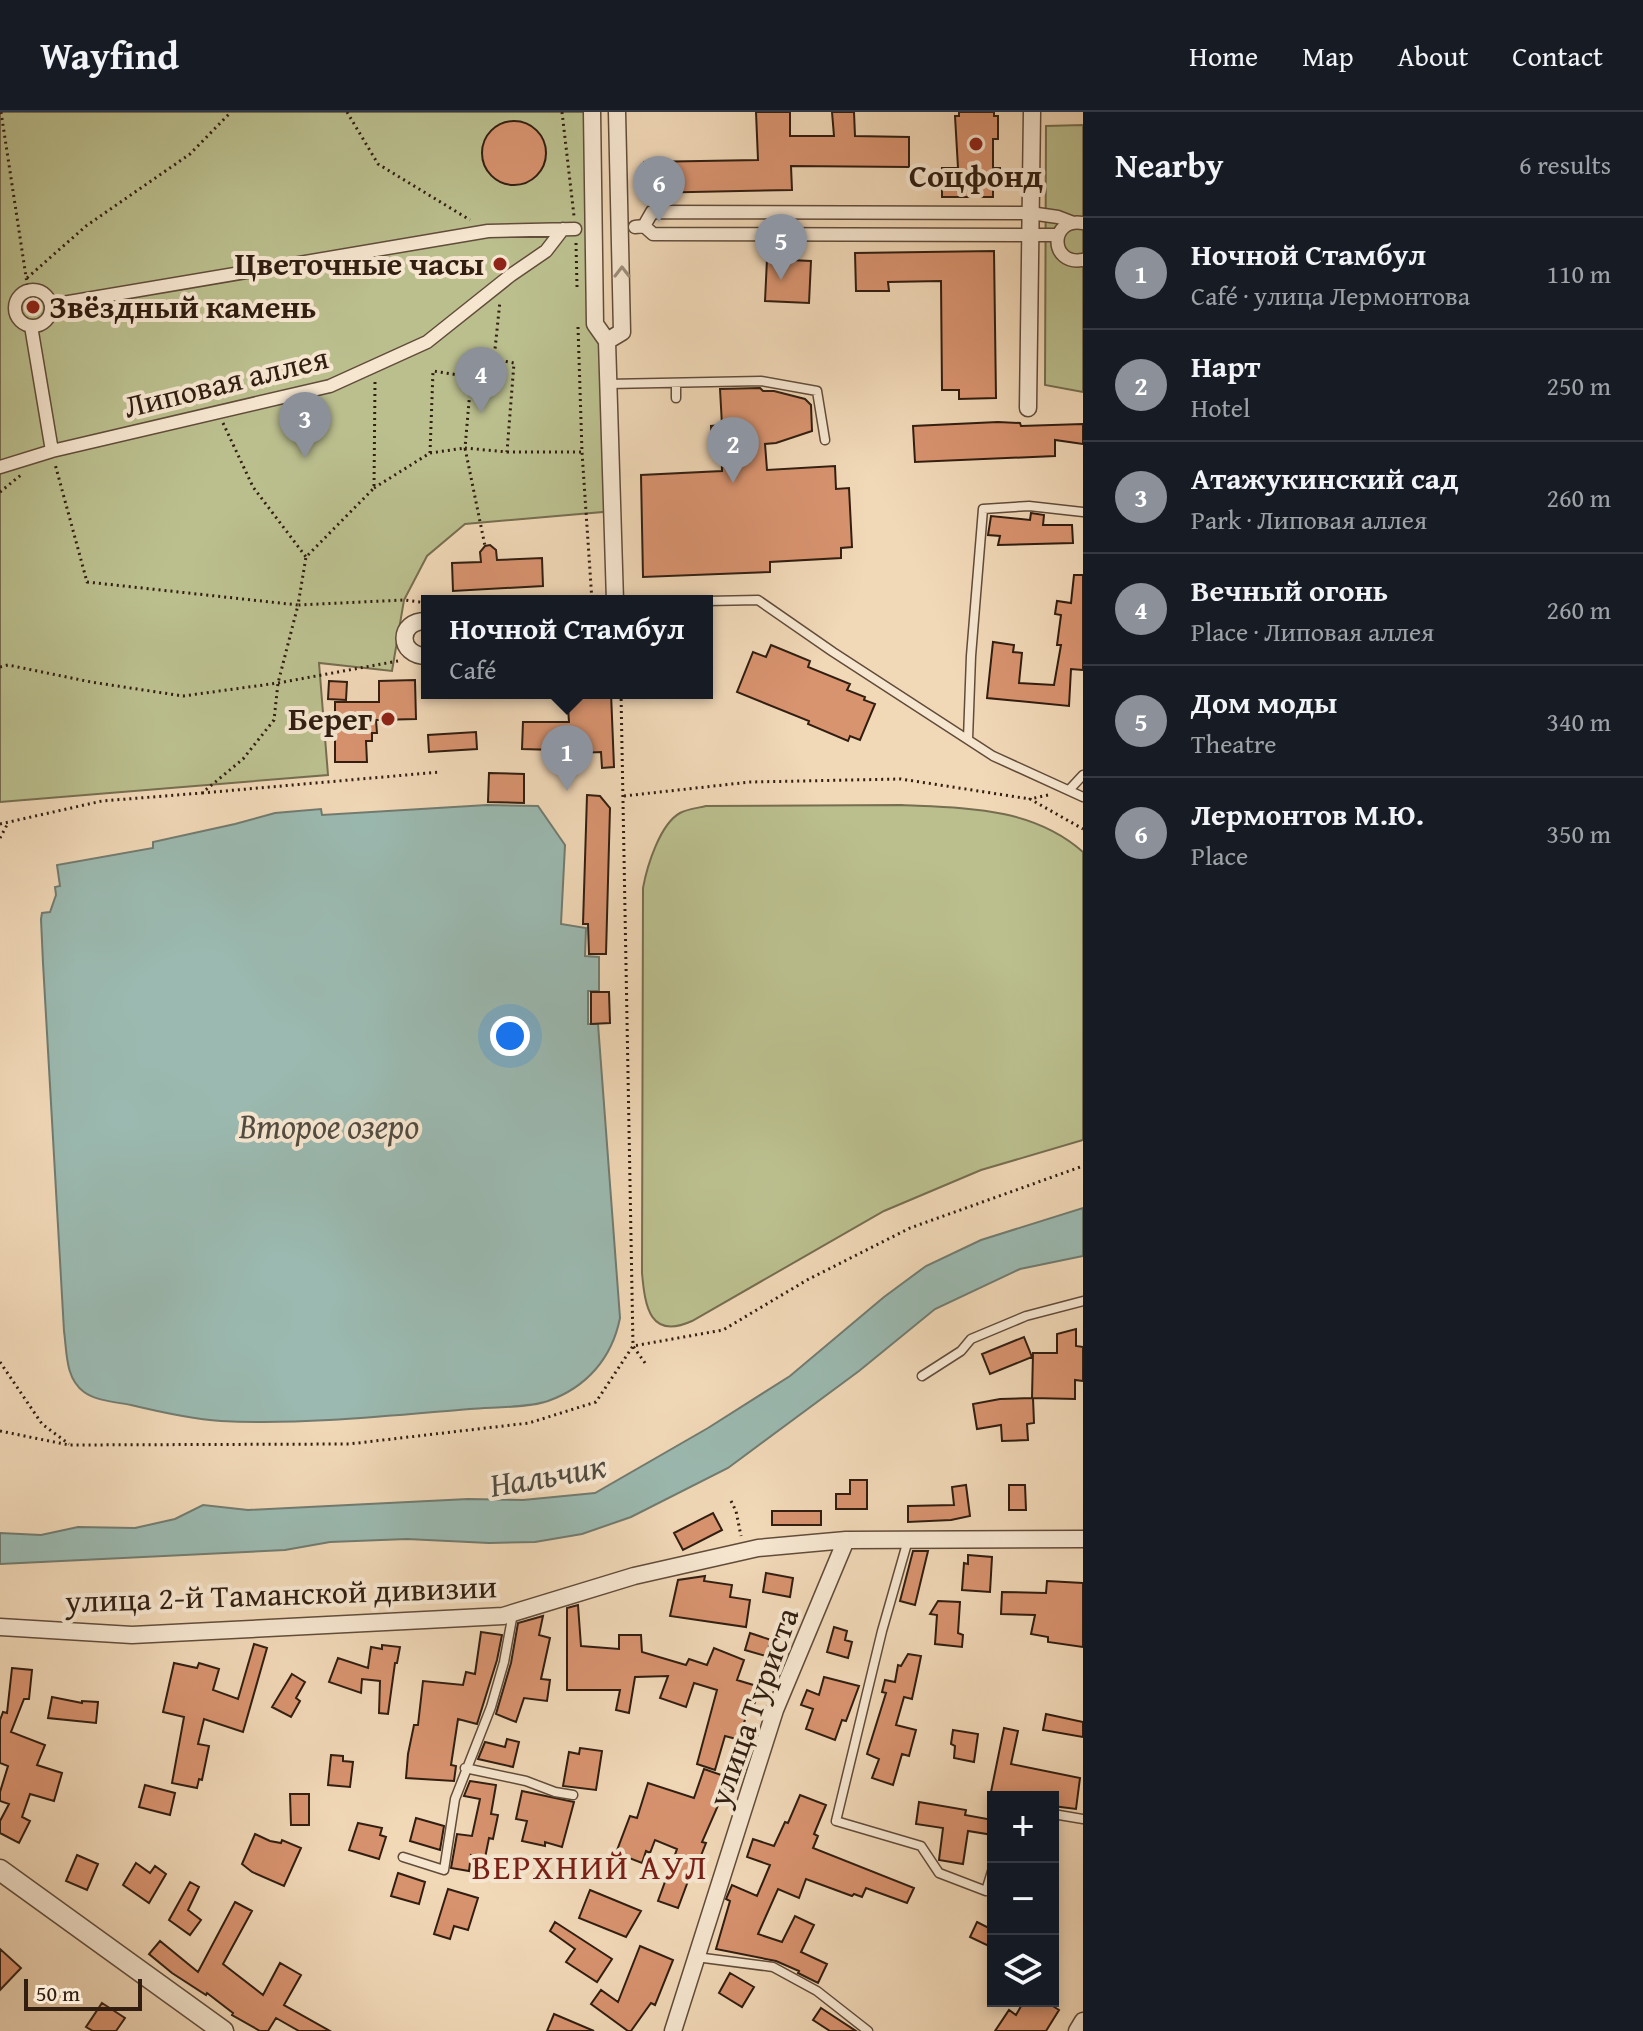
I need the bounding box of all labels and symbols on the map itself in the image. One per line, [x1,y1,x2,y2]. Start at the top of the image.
marker: Соцфонд [967,135,985,153]
place label: Соцфонд [909,152,1043,199]
pin: 6 [633,156,685,222]
pin: 5 [755,214,807,280]
place label: Цветочные часы [235,240,484,287]
marker: Цветочные часы [491,255,509,273]
one-way arrow [613,265,631,278]
place label: Звёздный камень [49,283,316,330]
marker: Звёздный камень [24,298,42,316]
street label: Липовая аллея [119,333,333,430]
pin: 4 [455,347,507,413]
pin: 3 [279,392,331,458]
pin: 2 [707,417,759,483]
place label: Берег [288,695,373,742]
marker: Берег [379,710,397,728]
pin: 1 [541,725,593,791]
your location [490,1016,530,1056]
water label: Второе озеро [238,1101,419,1150]
water label: Нальчик [486,1440,610,1509]
street label: улица 2-й Таманской дивизии [63,1562,498,1625]
street label: улица Туриста [694,1600,811,1814]
district label: ВЕРХНИЙ АУЛ [472,1842,708,1891]
scale bar [24,1975,142,2011]

